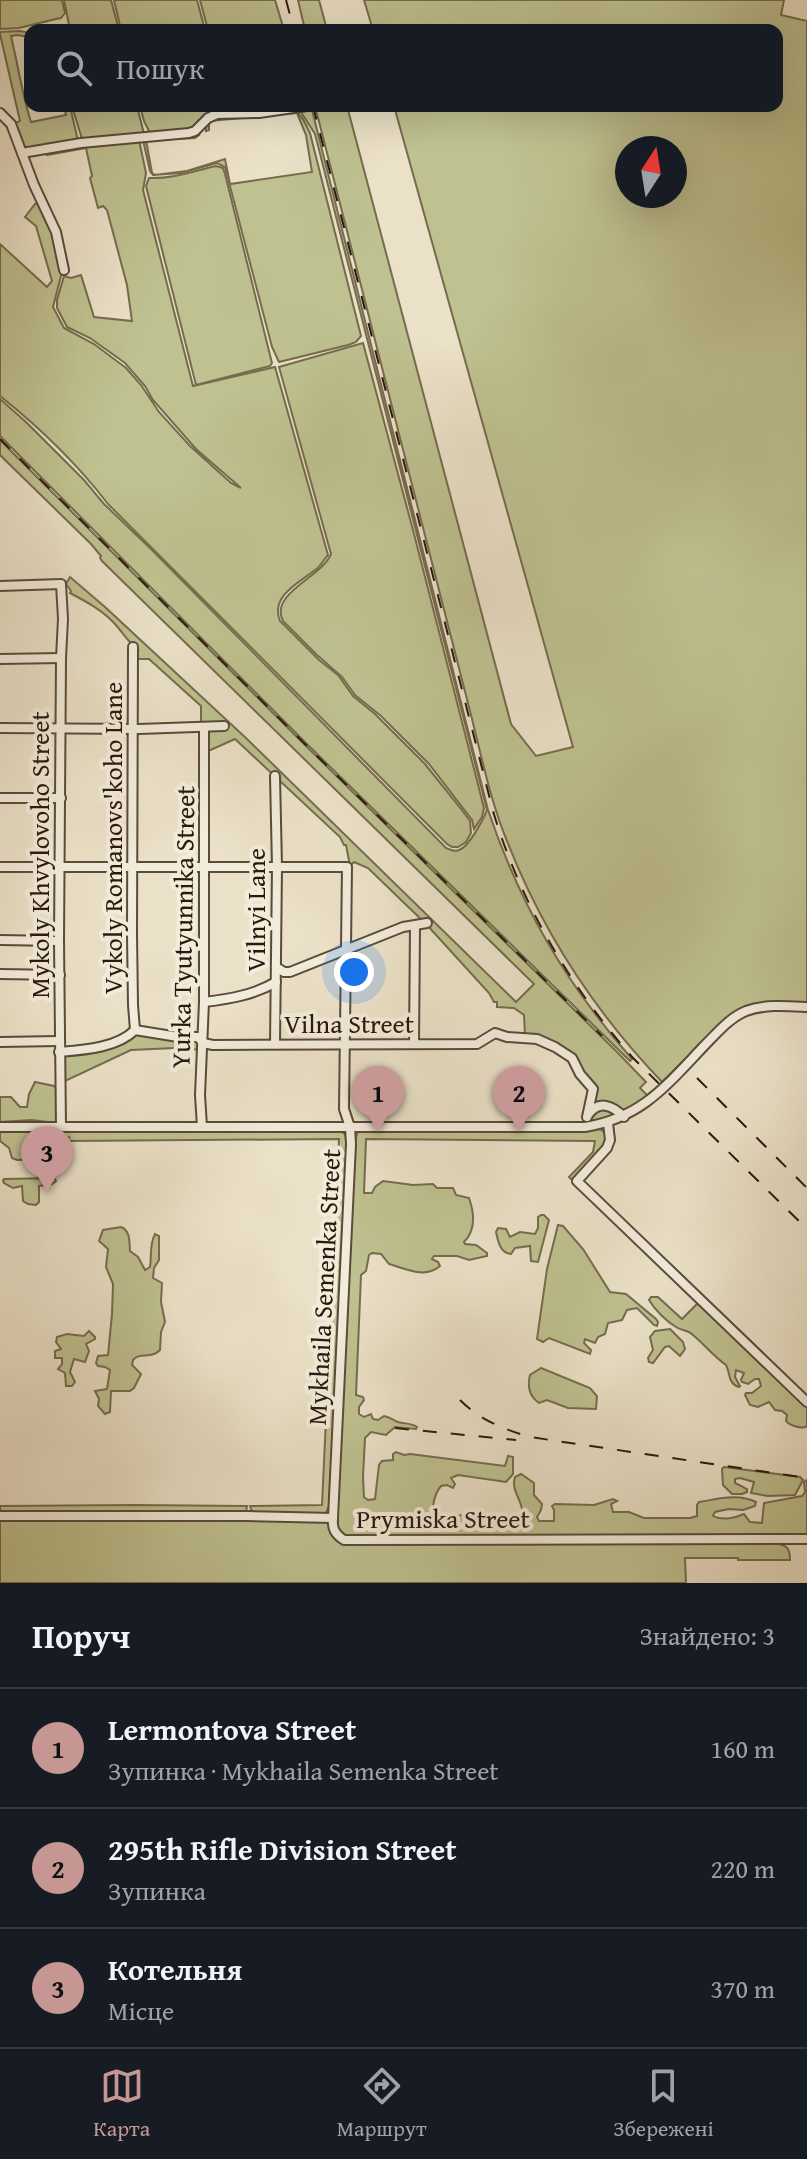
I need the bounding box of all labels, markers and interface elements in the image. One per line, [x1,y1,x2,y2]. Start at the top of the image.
search box [24,24,783,112]
icon: search [52,46,96,90]
text: Пошук [116,46,204,90]
north arrow [615,136,687,208]
street label: Vykoly Romanovs'koho Lane [93,682,132,994]
street label: Mykoly Khvylovoho Street [20,711,59,999]
street label: Yurka Tyutyunnika Street [161,785,204,1069]
street label: Vilnyi Lane [236,848,275,972]
your location [334,952,374,992]
street label: Vilna Street [284,1004,414,1043]
pin: 1 [352,1066,404,1132]
pin: 2 [493,1066,545,1132]
pin: 3 [21,1126,73,1192]
street label: Mykhaila Semenka Street [297,1148,350,1426]
street label: Prymiska Street [356,1499,530,1538]
text: Поруч [32,1611,130,1660]
text: Знайдено: 3 [639,1616,775,1655]
text: Lermontova Street [108,1707,356,1751]
text: 1 [51,1729,65,1768]
text: 160 m [710,1729,775,1768]
text: Зупинка · Mykhaila Semenka Street [108,1751,499,1790]
text: 295th Rifle Division Street [108,1827,457,1871]
text: 2 [51,1849,65,1888]
text: 220 m [710,1849,775,1888]
text: Зупинка [108,1871,206,1910]
text: Котельня [108,1947,242,1991]
text: 3 [51,1969,65,2008]
text: 370 m [710,1969,775,2008]
text: Місце [108,1991,174,2030]
tab: Карта [93,2064,150,2144]
tab: Маршрут [337,2064,427,2144]
tab: Збережені [613,2064,714,2144]

